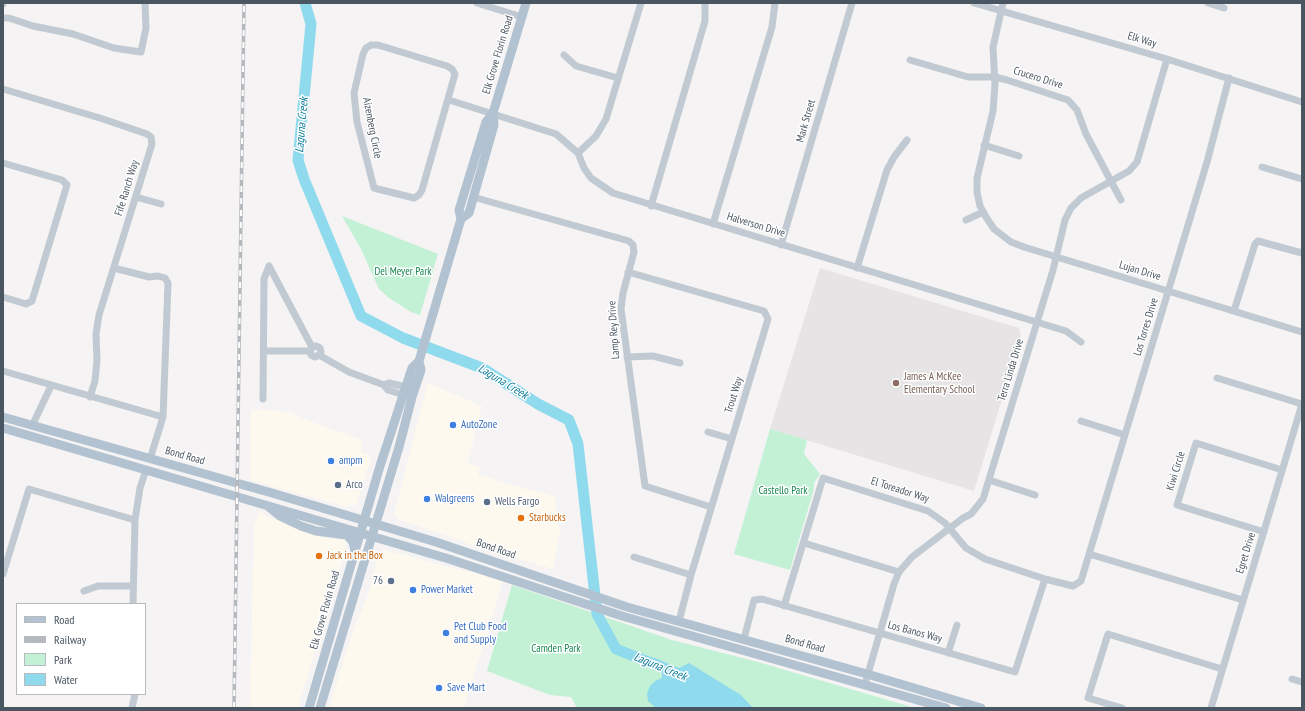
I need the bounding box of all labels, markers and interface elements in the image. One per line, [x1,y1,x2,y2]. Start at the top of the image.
street label: Elk Grove Florin Road [480,14,516,96]
street label: Elk Way [1126,29,1158,51]
street label: Crucero Drive [1012,64,1064,92]
street label: Aizenberg Circle [360,96,384,160]
water label: Laguna Creek [292,97,312,153]
street label: Mark Street [794,98,818,144]
street label: Fife Ranch Way [112,158,142,218]
street label: Halverson Drive [725,210,787,240]
street label: Lujan Drive [1117,258,1163,284]
park label: Del Meyer Park [375,265,431,279]
street label: Los Torres Drive [1131,296,1161,358]
street label: Lamp Rey Drive [605,300,623,360]
street label: Terra Linda Drive [995,337,1027,403]
water label: Laguna Creek [475,361,531,403]
place label: James A McKee Elementary School [904,370,975,396]
street label: Trout Way [722,375,746,415]
marker: James A McKee Elementary School [891,378,901,388]
place label: AutoZone [461,418,497,432]
marker: AutoZone [448,420,458,430]
street label: Bond Road [164,444,206,468]
street label: Kiwi Circle [1164,450,1188,492]
place label: ampm [339,454,363,468]
marker: ampm [326,456,336,466]
street label: El Toreador Way [869,474,931,506]
place label: Arco [346,478,363,492]
marker: Arco [333,480,343,490]
park label: Castello Park [758,484,808,498]
place label: Walgreens [435,492,474,506]
marker: Walgreens [422,494,432,504]
place label: Wells Fargo [495,495,539,509]
marker: Wells Fargo [482,497,492,507]
place label: Starbucks [529,511,566,525]
marker: Starbucks [516,513,526,523]
street label: Egret Drive [1233,531,1259,575]
street label: Bond Road [475,536,517,562]
place label: Jack in the Box [327,549,383,563]
marker: Jack in the Box [314,551,324,561]
street label: Elk Grove Florin Road [307,569,343,651]
place label: 76 [373,574,383,588]
marker: 76 [386,576,396,586]
place label: Power Market [421,583,473,597]
marker: Power Market [408,585,418,595]
legend [16,603,146,695]
text: Road [54,612,74,627]
street label: Los Banos Way [886,618,944,646]
place label: Pet Club Food and Supply [454,620,507,646]
marker: Pet Club Food and Supply [441,628,451,638]
text: Railway [54,632,86,647]
street label: Bond Road [784,632,826,656]
park label: Camden Park [531,642,581,656]
water label: Laguna Creek [631,650,689,684]
text: Park [54,652,72,667]
text: Water [54,672,78,687]
place label: Save Mart [447,681,485,695]
marker: Save Mart [434,683,444,693]

